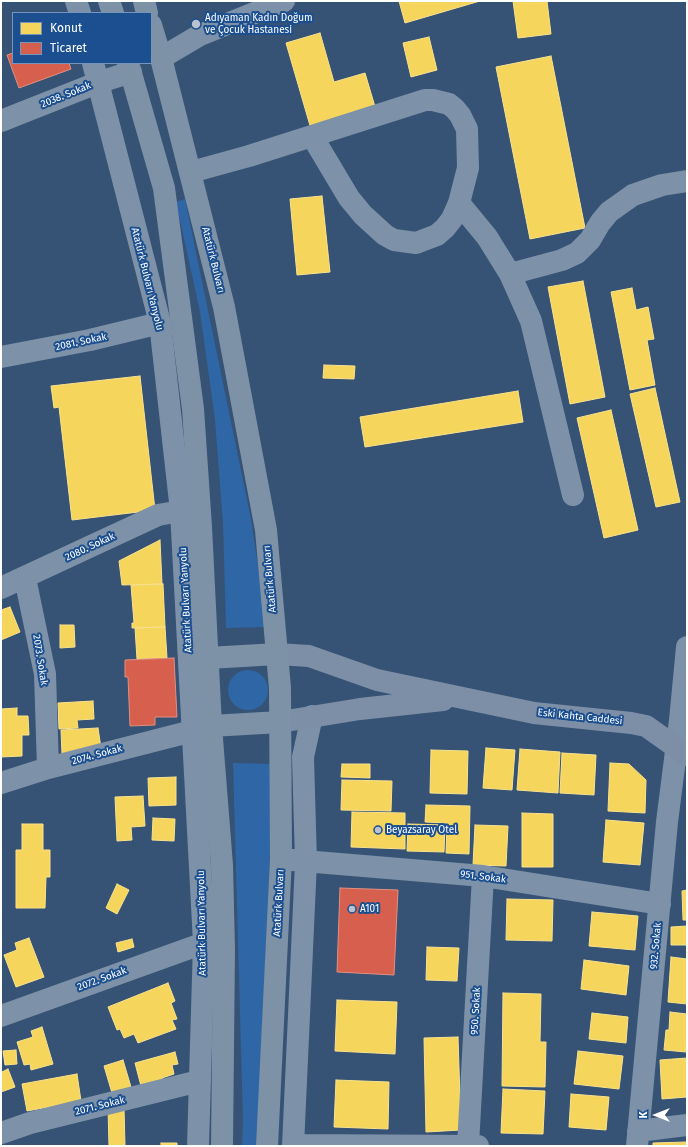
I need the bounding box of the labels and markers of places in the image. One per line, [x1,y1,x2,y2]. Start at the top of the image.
place label: Adıyaman Kadın Doğum ve Çocuk Hastanesi [205,12,313,36]
marker: Adıyaman Kadın Doğum ve Çocuk Hastanesi [190,18,202,30]
place label: Beyazsaray Otel [386,824,457,836]
marker: Beyazsaray Otel [373,825,383,835]
place label: A101 [360,903,379,915]
marker: A101 [347,904,357,914]

